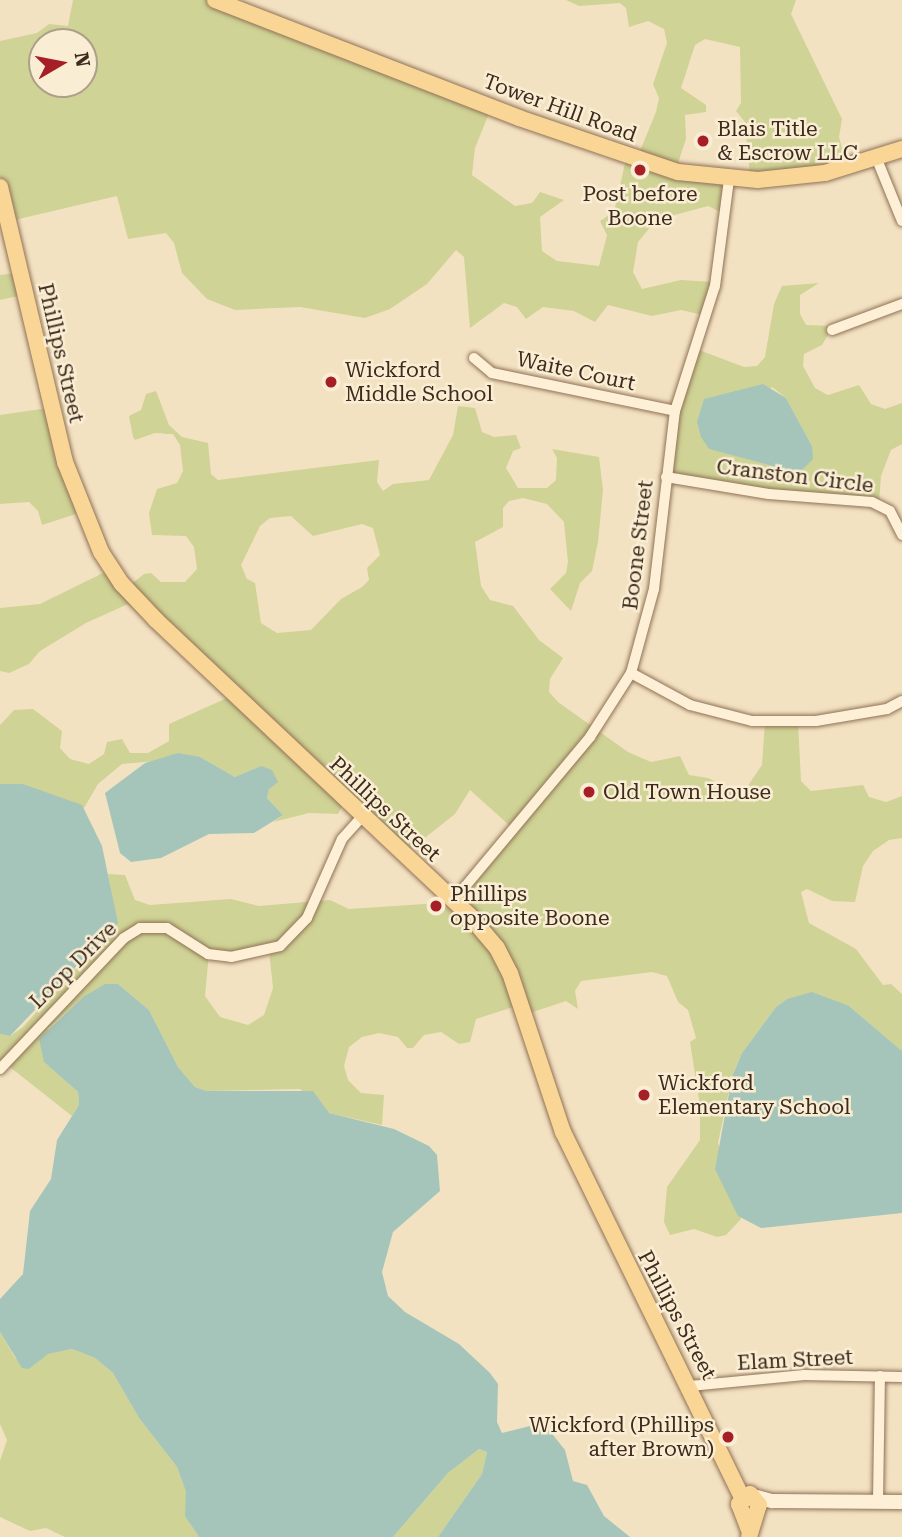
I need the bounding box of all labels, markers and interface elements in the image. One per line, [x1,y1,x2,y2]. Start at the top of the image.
north arrow [28,28,98,98]
text: N [70,50,95,69]
street label: Tower Hill Road [480,69,640,147]
place label: Blais Title & Escrow LLC [717,116,858,166]
marker: Blais Title & Escrow LLC [695,133,711,149]
marker: Post before Boone [632,162,648,178]
place label: Post before Boone [583,181,697,231]
street label: Phillips Street [33,281,89,425]
street label: Waite Court [514,346,638,396]
place label: Wickford Middle School [345,357,493,407]
marker: Wickford Middle School [323,374,339,390]
street label: Cranston Circle [715,454,875,498]
street label: Boone Street [618,479,658,611]
street label: Phillips Street [324,751,446,867]
place label: Old Town House [603,779,771,805]
marker: Old Town House [581,784,597,800]
place label: Phillips opposite Boone [450,881,609,931]
marker: Phillips opposite Boone [428,898,444,914]
street label: Loop Drive [24,916,122,1014]
place label: Wickford Elementary School [658,1070,851,1120]
marker: Wickford Elementary School [636,1087,652,1103]
street label: Phillips Street [632,1246,722,1384]
street label: Elam Street [736,1344,854,1376]
place label: Wickford (Phillips after Brown) [529,1412,714,1462]
marker: Wickford (Phillips after Brown) [720,1429,736,1445]

